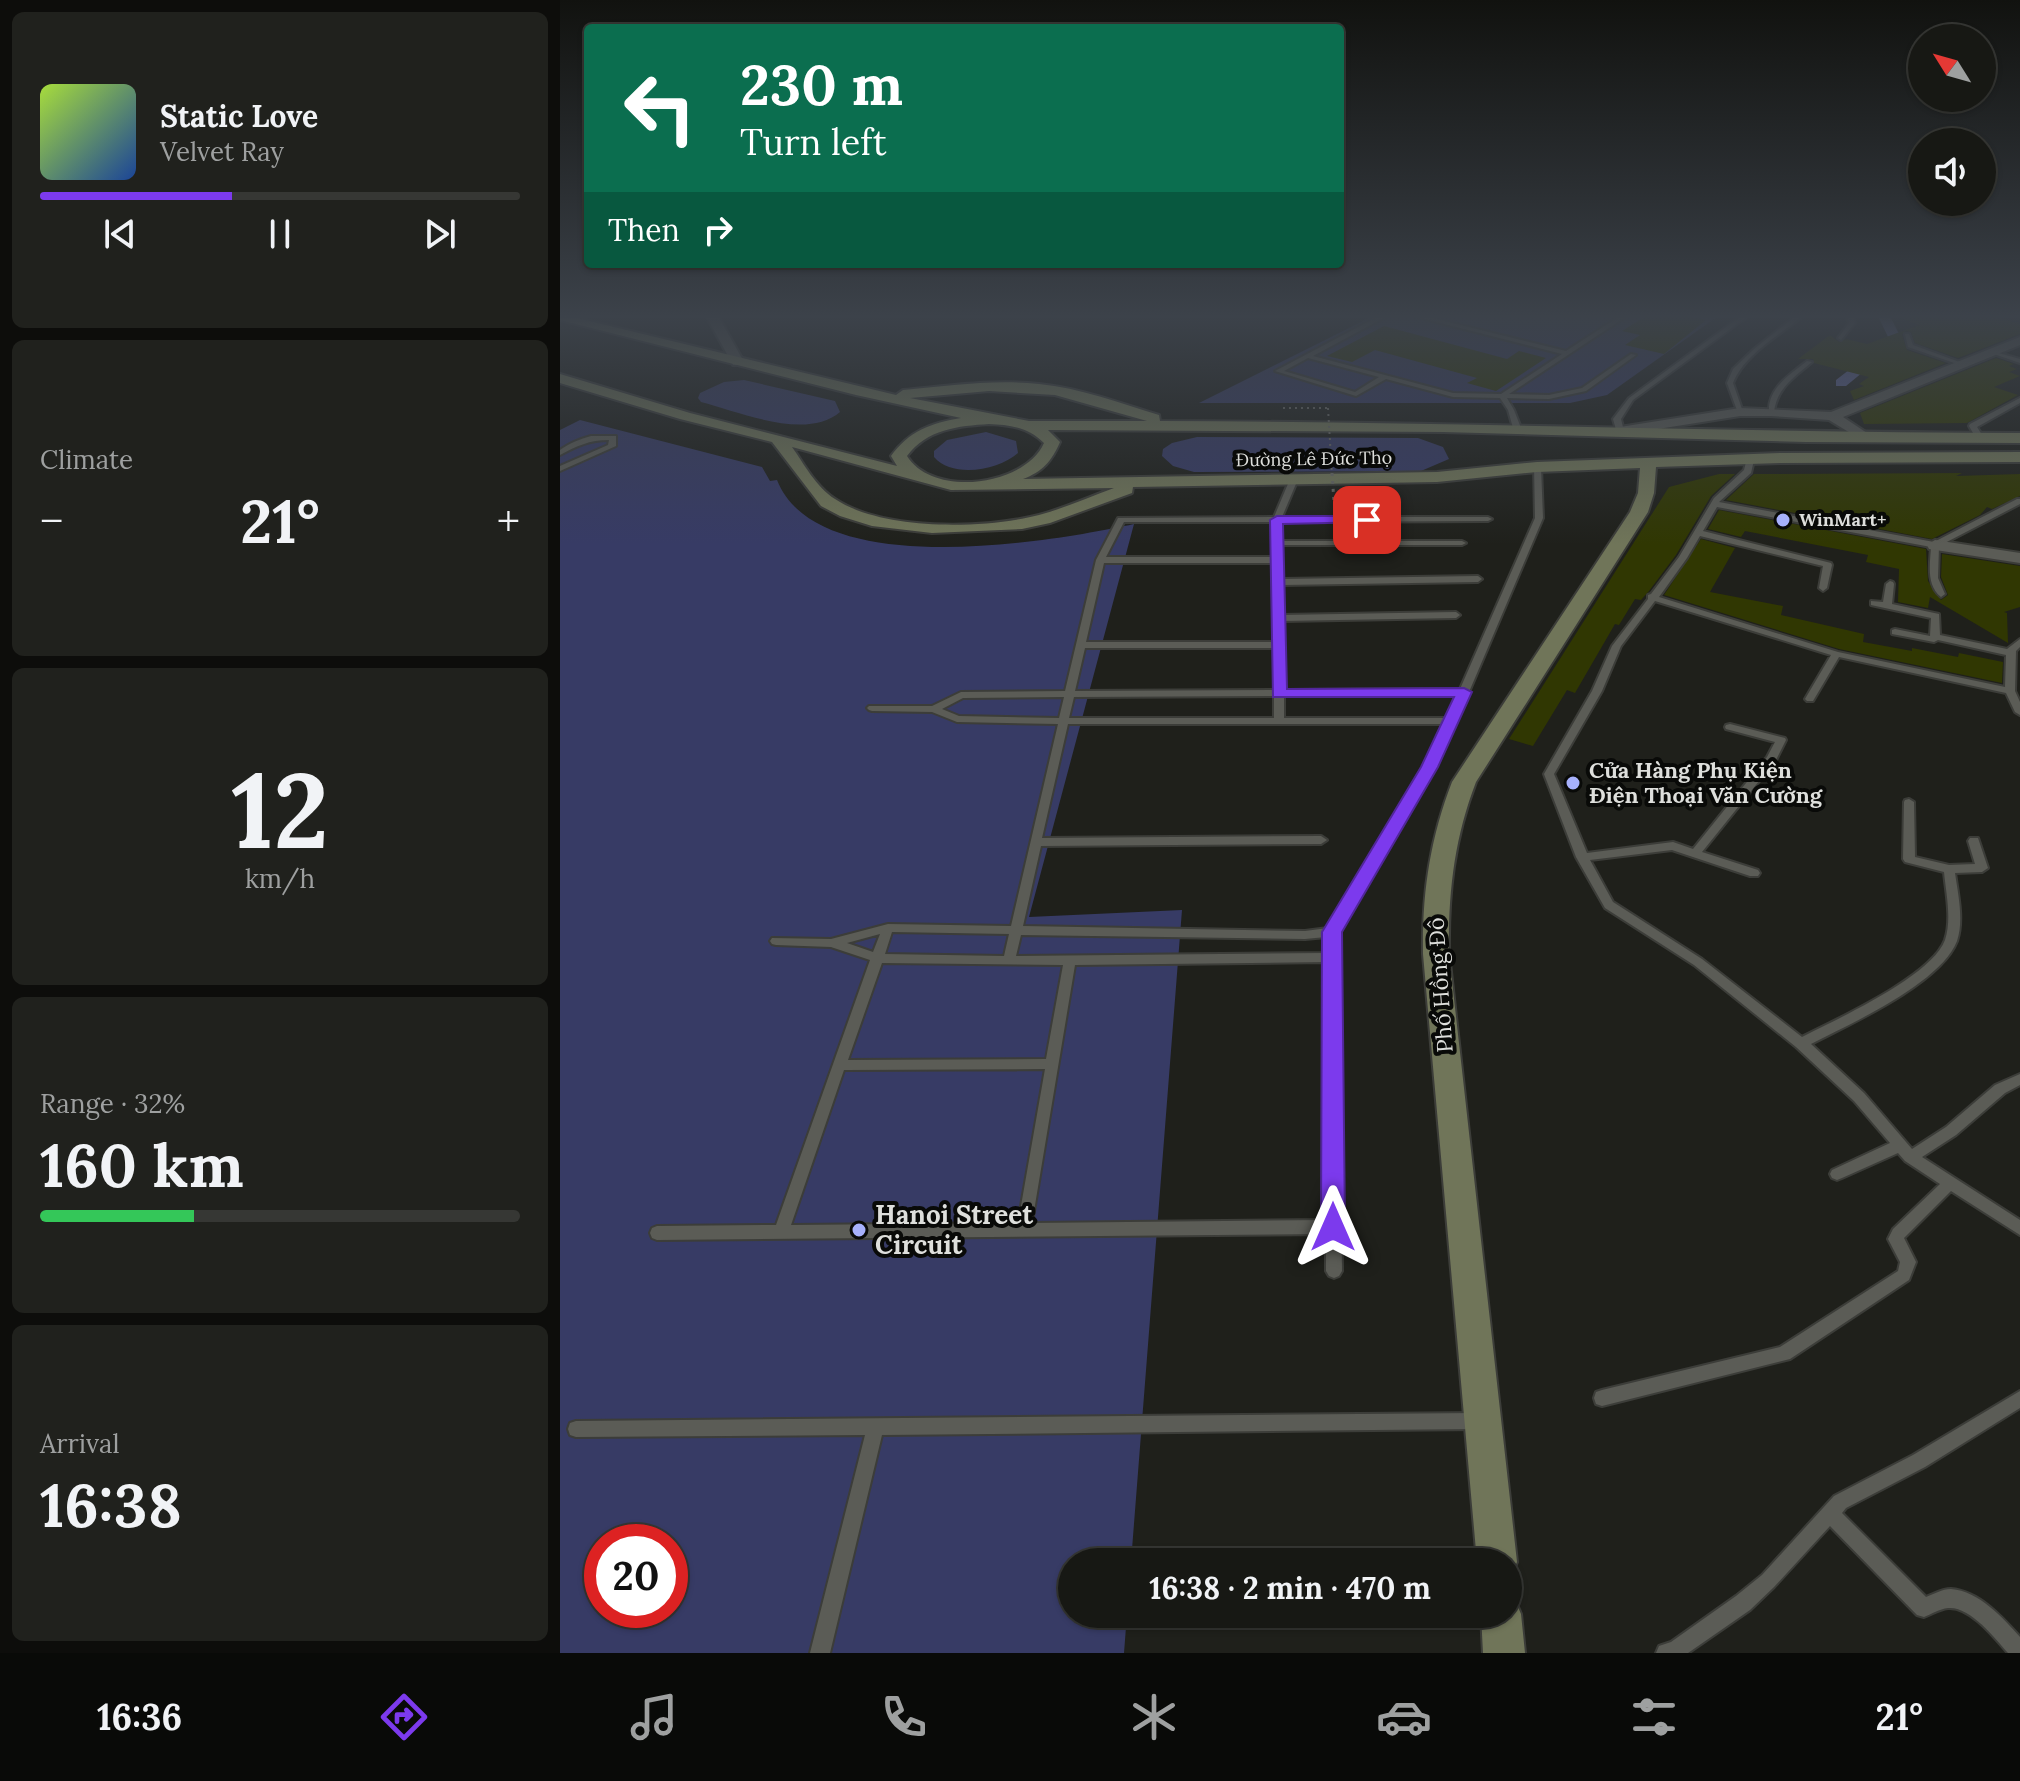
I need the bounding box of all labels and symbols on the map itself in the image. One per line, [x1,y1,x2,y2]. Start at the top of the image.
north arrow [1908,24,1996,112]
street label: Đường Lê Đức Thọ [1236,446,1392,471]
pin [1333,486,1401,554]
place label: WinMart+ [1799,508,1887,531]
marker: WinMart+ [1774,511,1792,529]
place label: Cửa Hàng Phụ Kiện Điện Thoại Văn Cường [1589,756,1823,809]
marker: Cửa Hàng Phụ Kiện Điện Thoại Văn Cường [1564,774,1582,792]
street label: Phố Hồng Đô [1421,916,1459,1054]
position arrow [1291,1185,1375,1269]
place label: Hanoi Street Circuit [875,1198,1034,1261]
marker: Hanoi Street Circuit [850,1221,868,1239]
speed limit sign: 20 [584,1524,688,1628]

